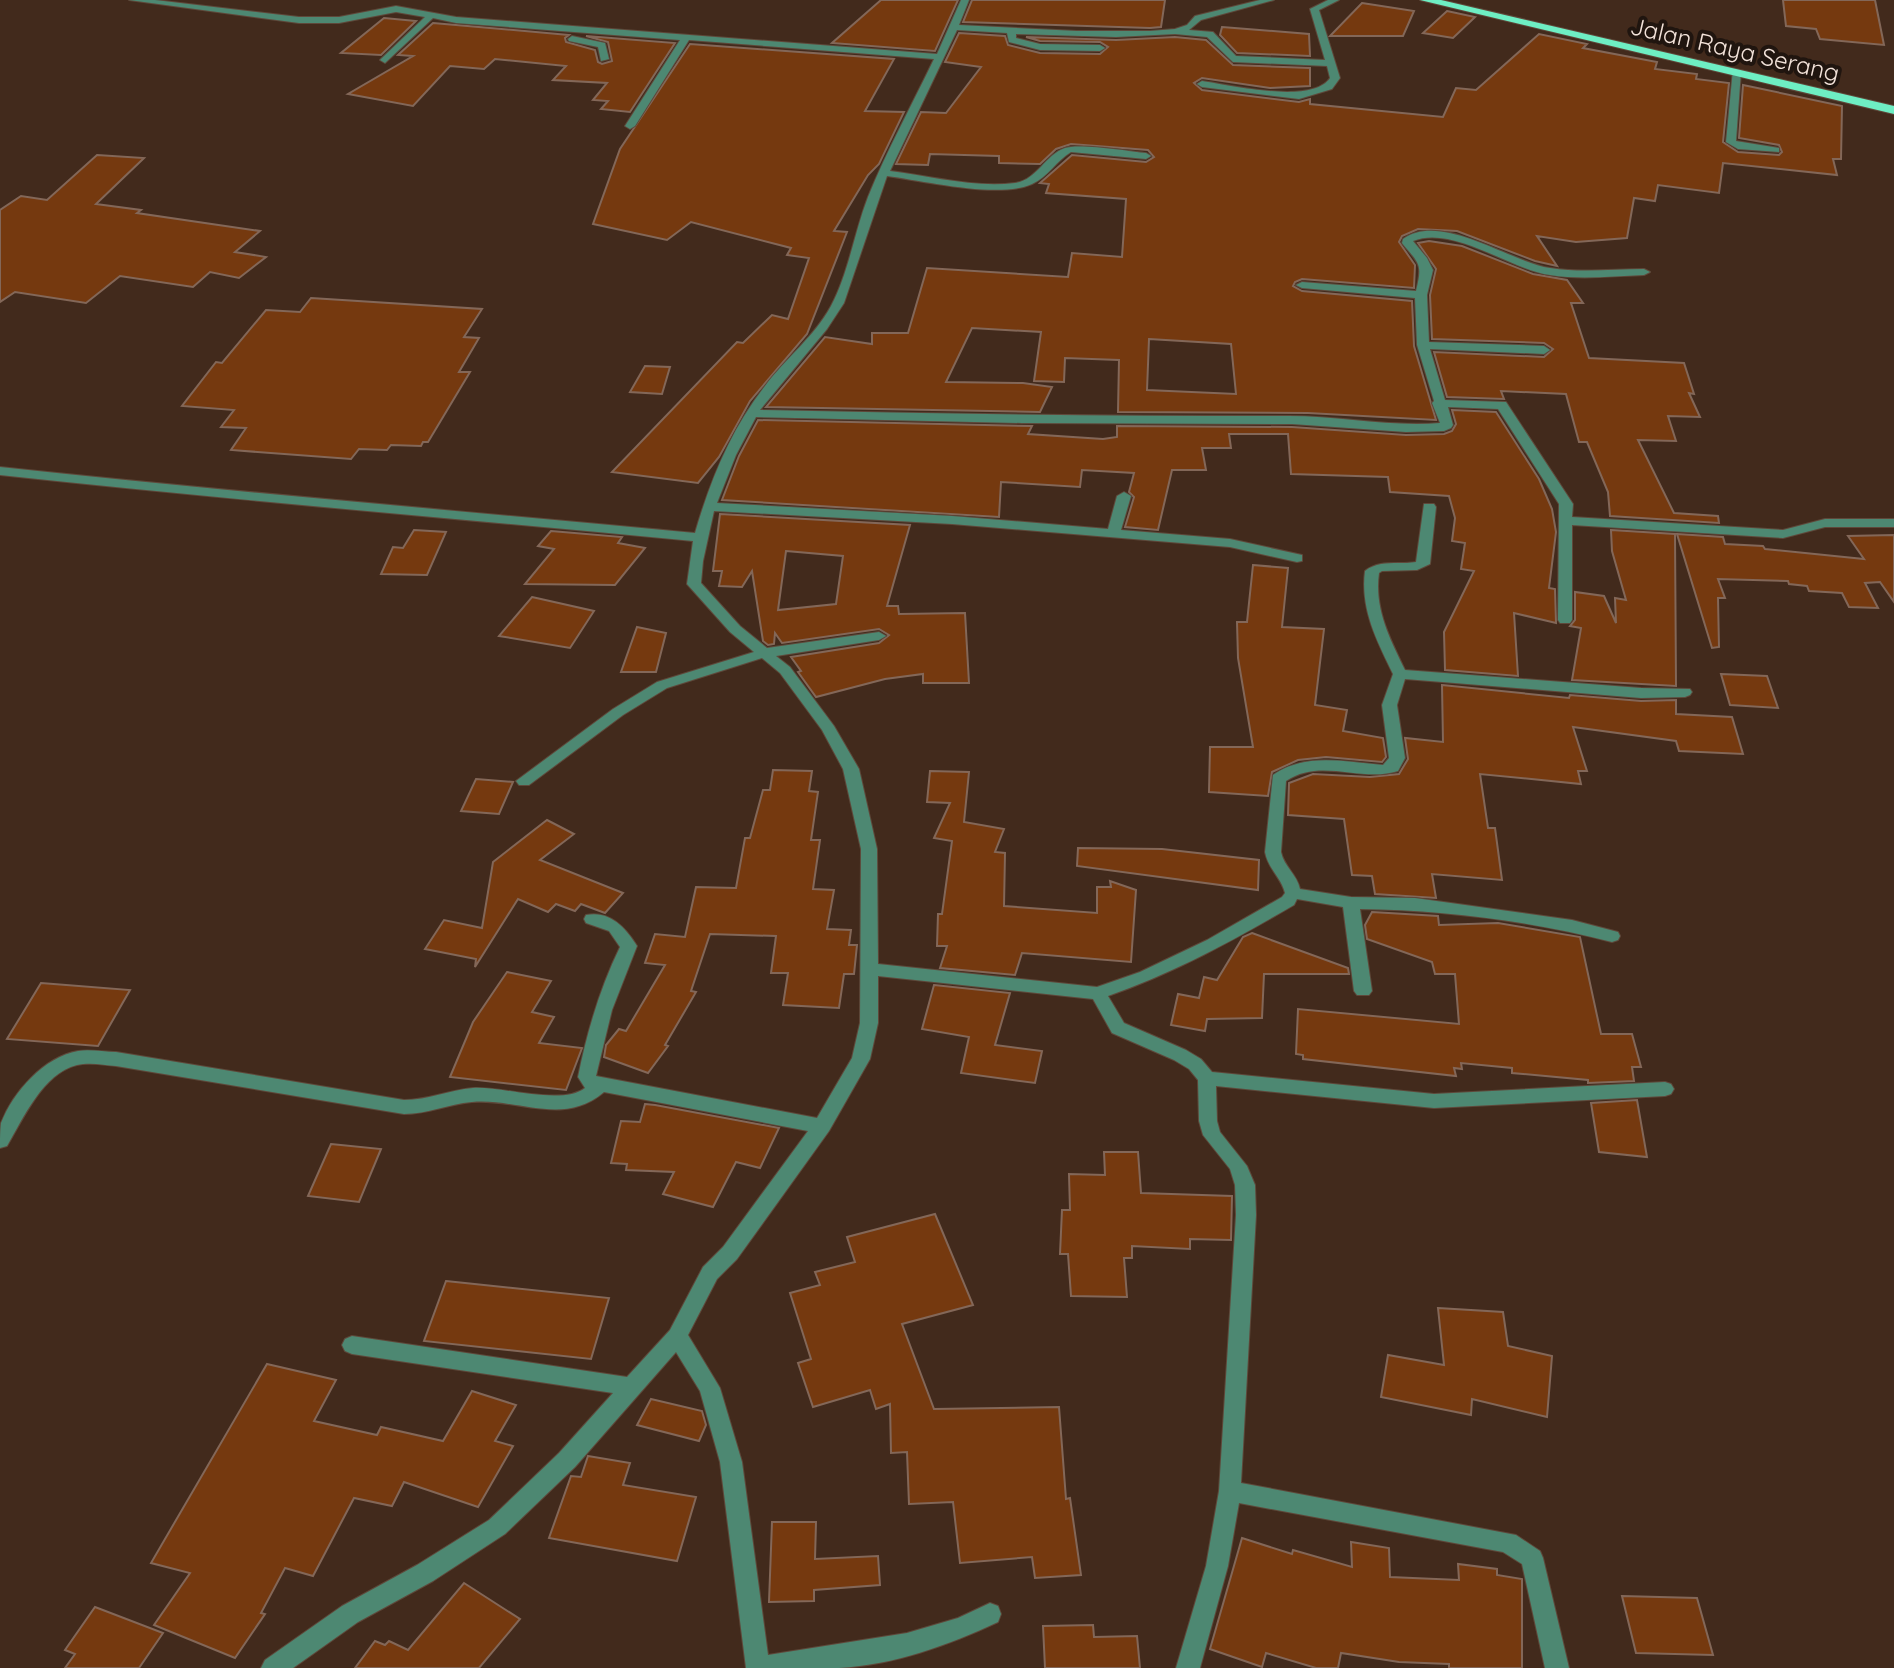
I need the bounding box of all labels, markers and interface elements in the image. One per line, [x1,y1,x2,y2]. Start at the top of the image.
street label: Jalan Raya Serang [1628,10,1842,88]

